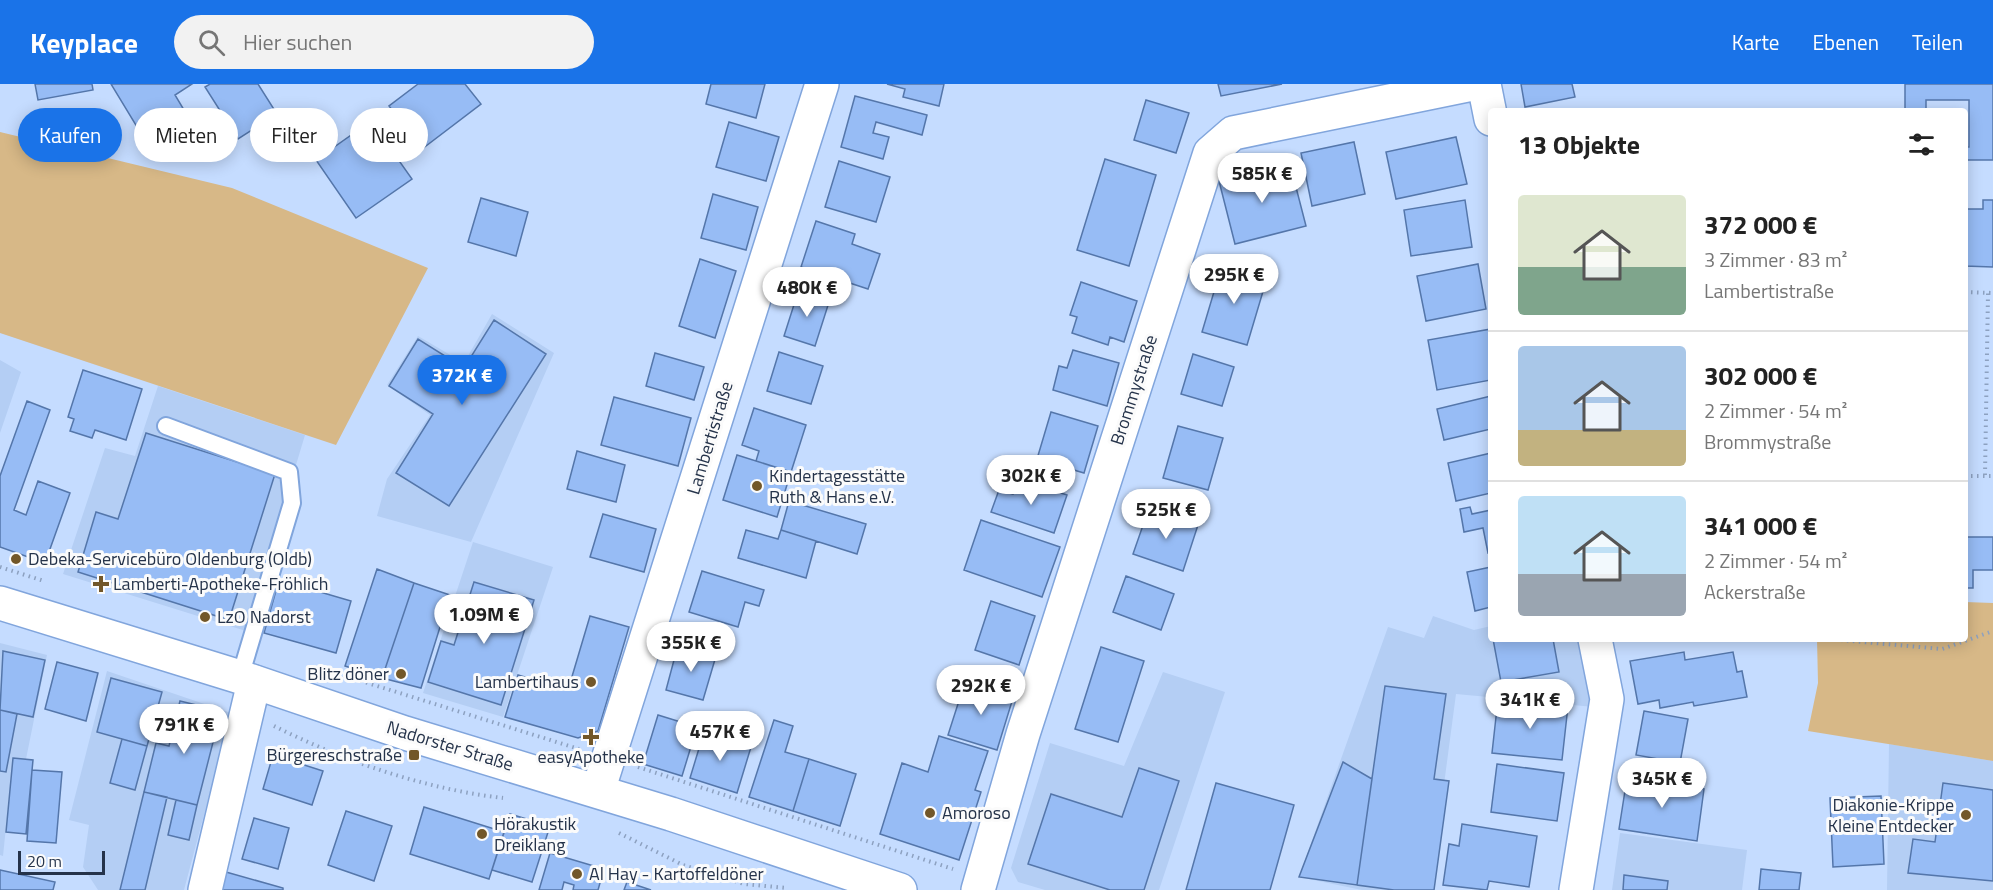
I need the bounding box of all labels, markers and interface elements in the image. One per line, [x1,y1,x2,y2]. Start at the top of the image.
search box [174,15,594,69]
text: Keyplace [30,21,138,64]
text: Hier suchen [243,25,352,59]
icon: search [195,26,228,59]
text: Karte [1732,26,1779,58]
text: Ebenen [1812,26,1879,58]
text: Teilen [1912,26,1963,58]
chip: Kaufen [18,108,122,162]
chip: Mieten [134,108,238,162]
chip: Filter [250,108,338,162]
chip: Neu [350,108,428,162]
text: 13 Objekte [1518,125,1640,164]
icon: filters [1905,128,1938,161]
pin: 585K € [1213,153,1311,204]
text: 585K € [1231,157,1293,188]
text: 372 000 € [1704,205,1817,244]
icon: home [1566,219,1638,291]
text: 3 Zimmer · 83 m² [1704,244,1847,275]
pin: 295K € [1185,254,1283,305]
text: 295K € [1203,258,1265,289]
pin: 480K € [758,267,856,318]
text: 480K € [776,271,838,302]
text: Lambertistraße [1704,275,1834,306]
street label: Brommystraße [1103,331,1164,448]
pin: 372K € [413,355,511,406]
text: 302 000 € [1704,356,1817,395]
text: 372K € [431,359,493,390]
icon: home [1566,370,1638,442]
street label: Lambertistraße [679,378,740,498]
text: 2 Zimmer · 54 m² [1704,395,1847,426]
text: Brommystraße [1704,426,1831,457]
pin: 302K € [982,455,1080,506]
text: 302K € [1000,459,1062,490]
place label: Kindertagesstätte Ruth & Hans e.V. [769,462,905,510]
marker: Kindertagesstätte Ruth & Hans e.V. [750,479,764,493]
pin: 525K € [1117,489,1215,540]
text: 525K € [1135,493,1197,524]
text: 341 000 € [1704,506,1817,545]
icon: home [1566,520,1638,592]
place label: Debeka-Servicebüro Oldenburg (Oldb) [28,545,312,572]
text: 2 Zimmer · 54 m² [1704,545,1847,576]
marker: Debeka-Servicebüro Oldenburg (Oldb) [9,552,23,566]
place label: Lamberti-Apotheke-Fröhlich [113,570,328,597]
text: Ackerstraße [1704,576,1806,607]
marker: Lamberti-Apotheke-Fröhlich [94,577,108,591]
pin: 1.09M € [429,594,539,645]
text: 1.09M € [448,598,520,629]
place label: LzO Nadorst [217,603,311,630]
marker: LzO Nadorst [198,610,212,624]
pin: 355K € [642,622,740,673]
text: 355K € [660,626,722,657]
place label: Blitz döner [307,660,389,687]
pin: 292K € [932,665,1030,716]
marker: Blitz döner [394,667,408,681]
place label: Lambertihaus [475,668,579,695]
text: 292K € [950,669,1012,700]
marker: Lambertihaus [584,675,598,689]
pin: 341K € [1481,679,1579,730]
text: 341K € [1499,683,1561,714]
pin: 791K € [135,704,233,755]
text: 791K € [153,708,215,739]
pin: 457K € [671,711,769,762]
street label: Nadorster Straße [384,713,517,778]
text: 457K € [689,715,751,746]
marker: easyApotheke [584,730,598,744]
place label: Bürgereschstraße [267,741,402,768]
place label: easyApotheke [538,743,644,770]
marker: Bürgereschstraße [407,748,421,762]
pin: 345K € [1613,758,1711,809]
text: 345K € [1631,762,1693,793]
place label: Diakonie-Krippe Kleine Entdecker [1828,791,1954,839]
place label: Amoroso [942,799,1011,826]
marker: Amoroso [923,806,937,820]
marker: Diakonie-Krippe Kleine Entdecker [1959,808,1973,822]
place label: Hörakustik Dreiklang [494,810,577,858]
marker: Hörakustik Dreiklang [475,827,489,841]
scale bar [18,848,105,876]
text: 20 m [27,849,62,873]
place label: Al Hay - Kartoffeldöner [589,860,764,887]
marker: Al Hay - Kartoffeldöner [570,867,584,881]

